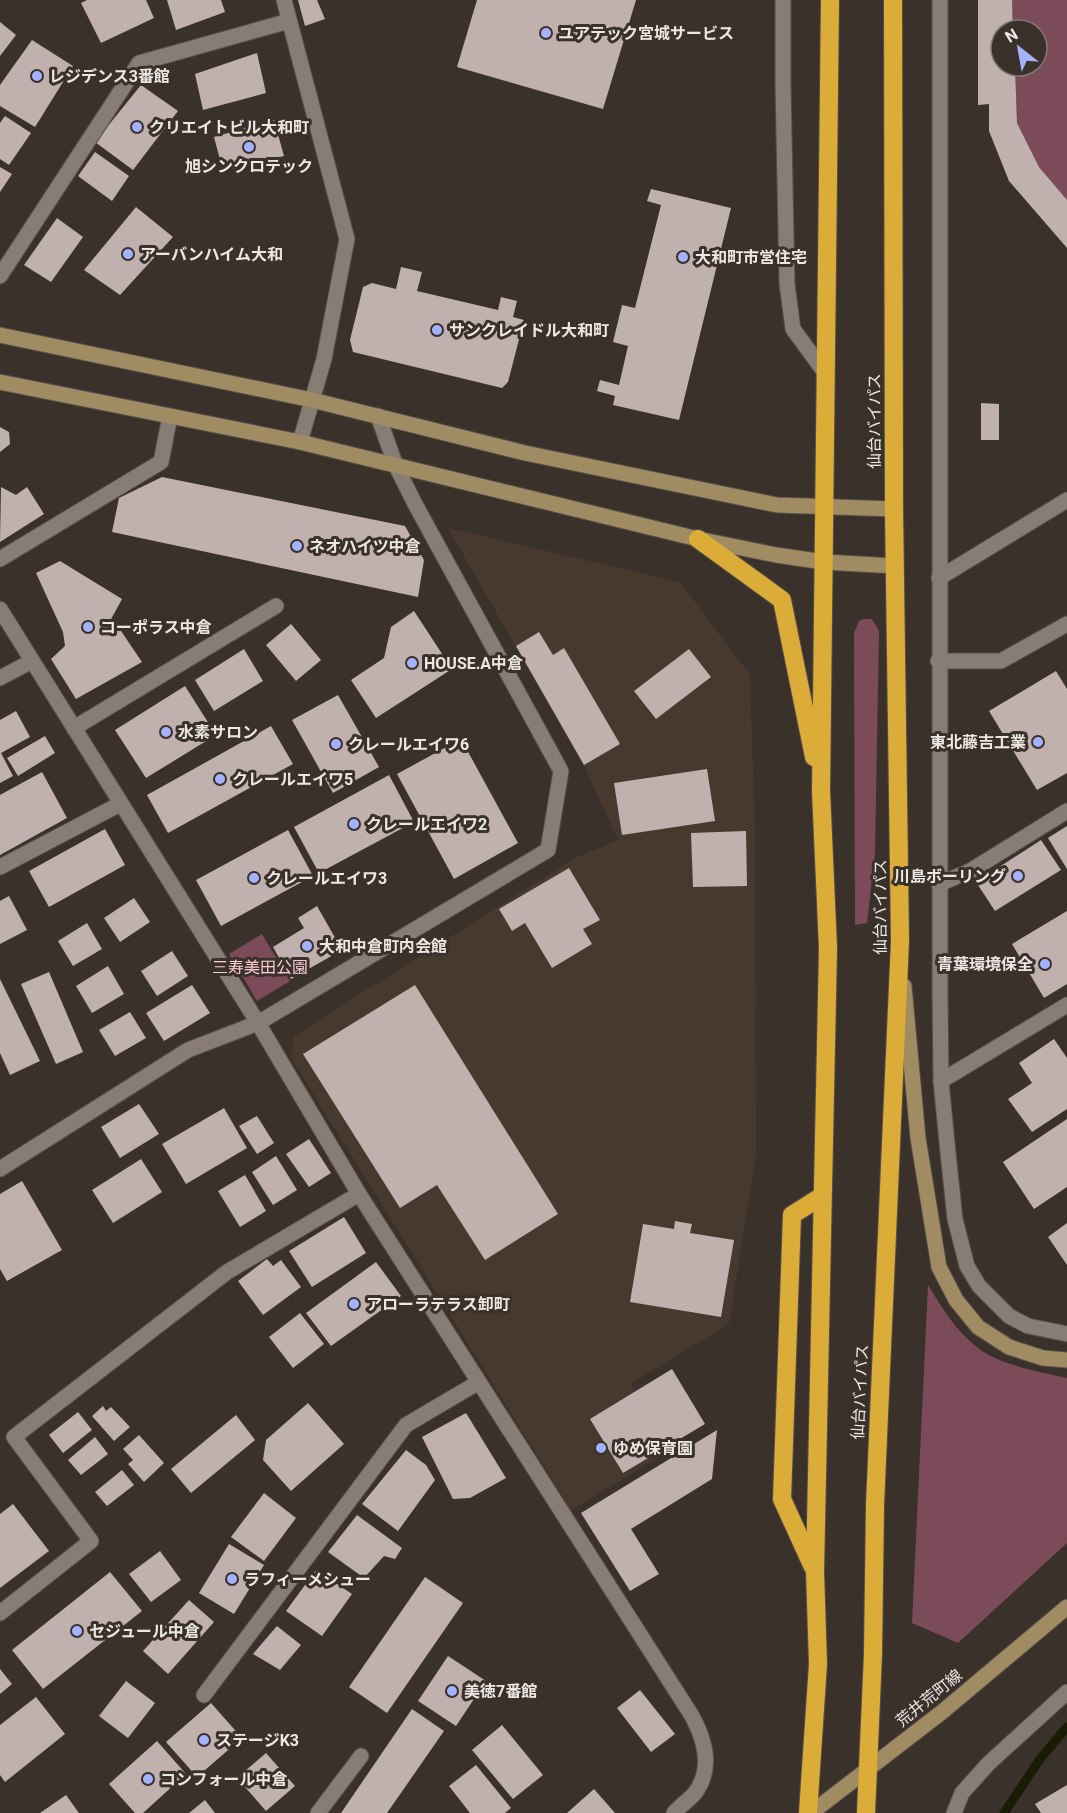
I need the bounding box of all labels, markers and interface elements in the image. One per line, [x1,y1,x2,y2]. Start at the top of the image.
north arrow [989,18,1049,78]
place label: ユアテック宮城サービス [558,24,734,43]
text: N [1002,25,1021,47]
marker: ユアテック宮城サービス [539,26,553,40]
place label: レジデンス3番館 [49,67,170,86]
marker: レジデンス3番館 [30,69,44,83]
place label: クリエイトビル大和町 [149,118,309,137]
marker: クリエイトビル大和町 [130,120,144,134]
marker: 旭シンクロテック [242,140,256,154]
place label: 旭シンクロテック [185,157,313,176]
place label: アーバンハイム大和 [140,245,283,264]
marker: アーバンハイム大和 [121,247,135,261]
place label: 大和町市営住宅 [695,248,807,267]
marker: 大和町市営住宅 [676,250,690,264]
place label: サンクレイドル大和町 [449,321,609,340]
marker: サンクレイドル大和町 [430,323,444,337]
street label: 仙台バイパス [865,373,884,469]
place label: ネオハイツ中倉 [309,537,421,556]
marker: ネオハイツ中倉 [290,539,304,553]
place label: コーポラス中倉 [100,618,212,637]
marker: コーポラス中倉 [81,620,95,634]
place label: HOUSE.A中倉 [424,654,523,673]
marker: HOUSE.A中倉 [405,656,419,670]
place label: 水素サロン [178,723,258,742]
marker: 水素サロン [159,725,173,739]
place label: 東北藤吉工業 [930,733,1026,752]
place label: クレールエイワ6 [348,735,469,754]
marker: 東北藤吉工業 [1031,735,1045,749]
marker: クレールエイワ6 [329,737,343,751]
place label: クレールエイワ5 [232,770,353,789]
marker: クレールエイワ5 [213,772,227,786]
place label: クレールエイワ2 [366,815,487,834]
marker: クレールエイワ2 [347,817,361,831]
street label: 仙台バイパス [871,859,890,955]
place label: 川島ボーリング [894,867,1006,886]
place label: クレールエイワ3 [266,869,387,888]
marker: 川島ボーリング [1011,869,1025,883]
marker: クレールエイワ3 [247,871,261,885]
place label: 大和中倉町内会館 [319,937,447,956]
marker: 大和中倉町内会館 [300,939,314,953]
place label: 青葉環境保全 [937,955,1033,974]
marker: 青葉環境保全 [1038,957,1052,971]
park label: 三寿美田公園 [212,958,308,977]
place label: アローラテラス卸町 [366,1295,510,1314]
marker: アローラテラス卸町 [347,1297,361,1311]
street label: 仙台バイパス [848,1344,872,1440]
place label: ゆめ保育園 [613,1439,693,1458]
marker: ゆめ保育園 [594,1441,608,1455]
place label: ラフィーメシュー [244,1570,371,1589]
marker: ラフィーメシュー [225,1572,239,1586]
place label: セジュール中倉 [89,1622,200,1641]
marker: セジュール中倉 [70,1624,84,1638]
street label: 荒井荒町線 [892,1665,966,1731]
place label: 美徳7番館 [464,1682,537,1701]
marker: 美徳7番館 [445,1684,459,1698]
place label: ステージK3 [216,1731,299,1750]
marker: ステージK3 [197,1733,211,1747]
place label: コンフォール中倉 [160,1770,288,1789]
marker: コンフォール中倉 [141,1772,155,1786]

